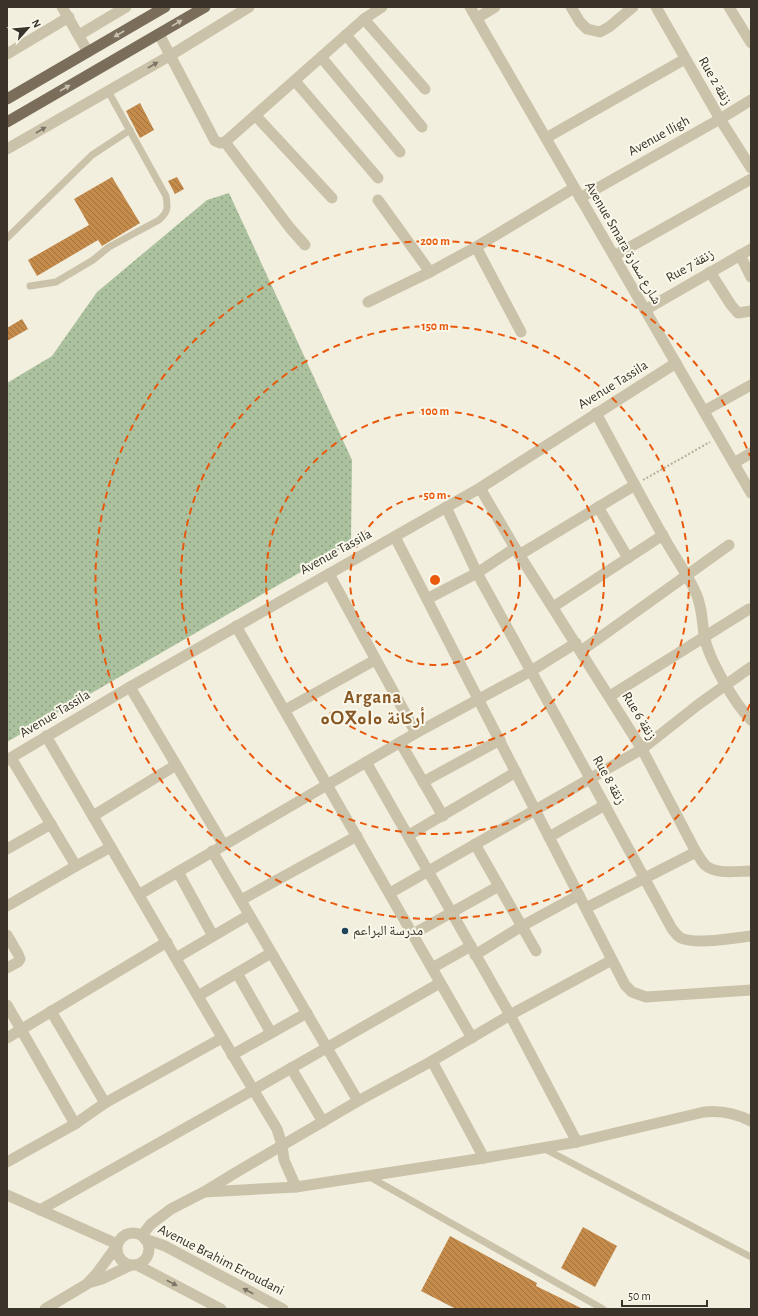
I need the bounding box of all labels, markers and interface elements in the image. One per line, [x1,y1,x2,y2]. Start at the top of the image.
north arrow [8,8,48,48]
text: N [30,18,43,30]
one-way arrow [171,20,183,27]
one-way arrow [113,30,125,37]
street label: Rue 2 زنقة [695,55,734,108]
one-way arrow [147,61,159,68]
one-way arrow [59,85,71,92]
street label: Avenue Iligh [626,113,692,159]
one-way arrow [35,126,47,133]
street label: Avenue Smara شارع سمارة [580,179,664,308]
text: 200 m [420,235,450,247]
street label: Rue 7 زنقة [664,247,717,286]
text: 150 m [421,320,449,332]
street label: Avenue Tassila [576,358,651,412]
text: 100 m [421,405,449,417]
text: 50 m [424,489,447,501]
street label: Avenue Tassila [298,526,374,577]
centre of rings [428,573,442,587]
street label: Avenue Tassila [17,687,93,740]
district label: Argana ⴰⵔⴳⴰⵏⴰ أركانة [321,689,425,728]
street label: Rue 6 زنقة [618,690,659,743]
street label: Rue 8 زنقة [589,753,628,807]
place label: مدرسة البراعم [353,924,423,940]
marker: مدرسة البراعم [340,926,350,936]
street label: Avenue Brahim Erroudani [156,1222,286,1298]
one-way arrow [166,1280,177,1286]
scale bar [622,1282,707,1308]
one-way arrow [243,1287,254,1294]
text: 50 m [628,1290,651,1302]

